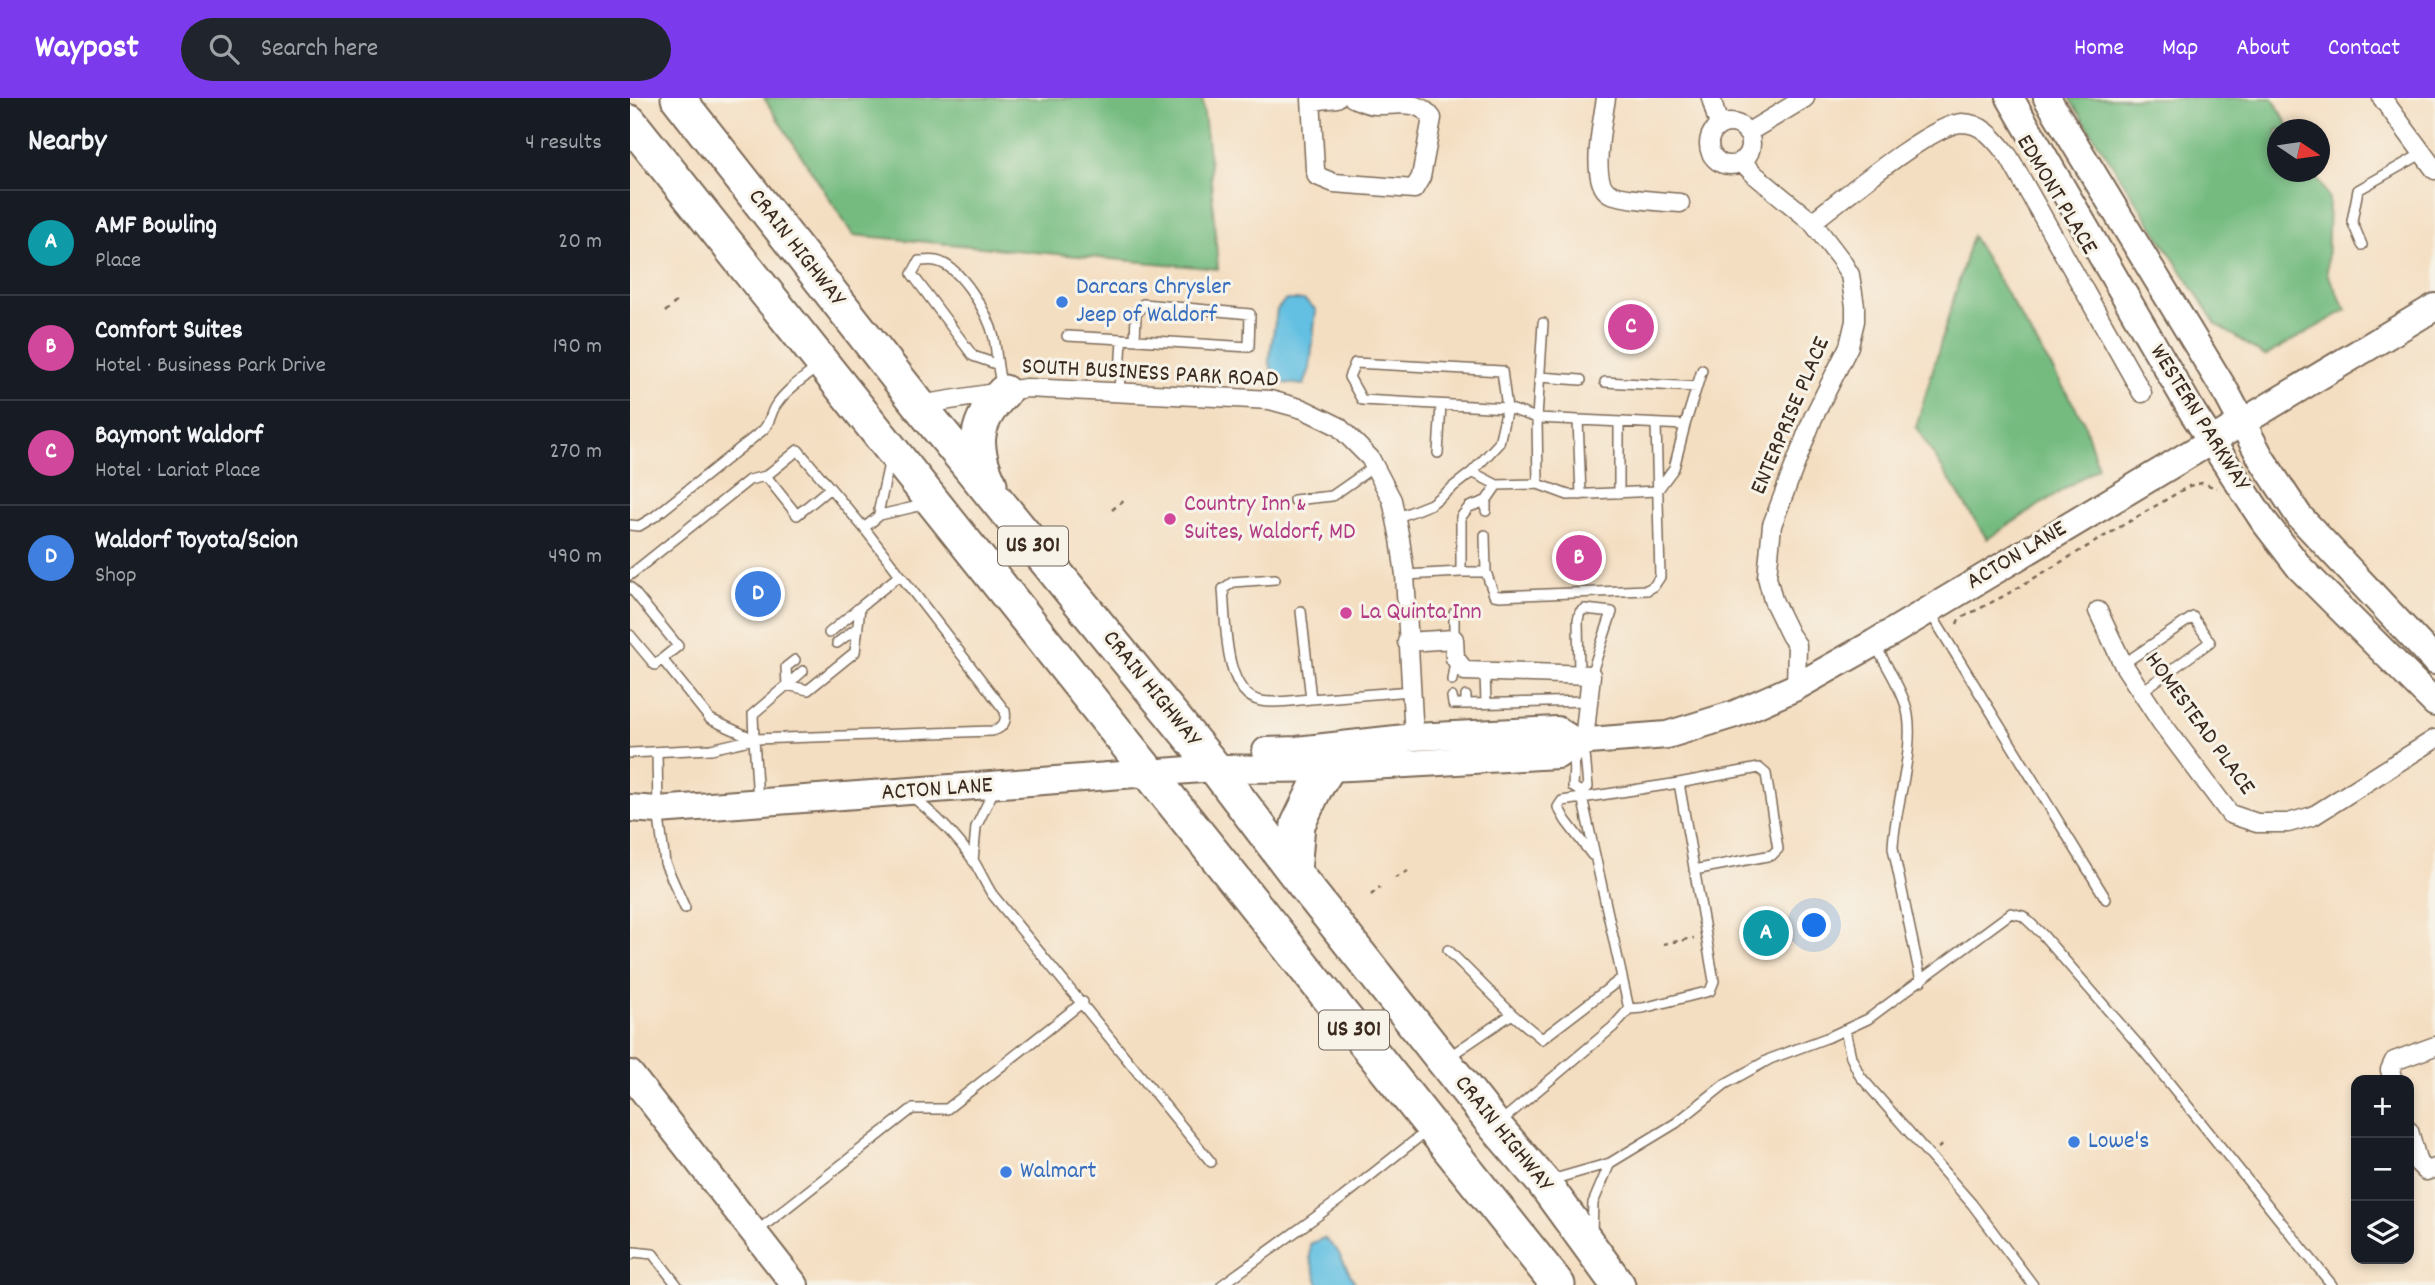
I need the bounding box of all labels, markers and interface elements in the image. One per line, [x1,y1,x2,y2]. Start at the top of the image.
search box [181,18,671,81]
text: Waypost [35,26,139,73]
icon: search [205,30,243,68]
text: Search here [261,31,378,68]
text: Home [2074,32,2124,66]
text: Map [2162,32,2198,66]
text: About [2236,32,2290,66]
text: Contact [2328,32,2400,66]
north arrow [2267,119,2330,182]
text: Nearby [28,122,106,165]
text: 4 results [525,127,602,160]
street label: EDMONT PLACE [2007,129,2105,262]
street label: CRAIN HIGHWAY [739,182,854,315]
text: AMF Bowling [95,208,217,245]
text: A [45,226,57,259]
text: 20 m [558,226,602,259]
text: Place [95,245,141,278]
place label: Darcars Chrysler Jeep of Waldorf [1076,271,1231,333]
marker: Darcars Chrysler Jeep of Waldorf [1054,294,1070,310]
pin: C [1608,301,1654,353]
text: Comfort Suites [95,313,243,350]
text: B [46,331,56,364]
text: 190 m [553,331,602,364]
street label: ENTERPRISE PLACE [1742,332,1840,500]
street label: WESTERN PARKWAY [2140,338,2258,499]
text: Hotel · Business Park Drive [95,350,326,383]
street label: SOUTH BUSINESS PARK ROAD [1021,350,1279,398]
text: Baymont Waldorf [95,418,263,455]
text: C [45,436,57,469]
text: 270 m [550,436,602,469]
text: Hotel · Lariat Place [95,455,260,488]
place label: Country Inn & Suites, Waldorf, MD [1184,488,1355,550]
marker: Country Inn & Suites, Waldorf, MD [1162,511,1178,527]
street label: ACTON LANE [1961,513,2074,599]
text: Waldorf Toyota/Scion [95,523,298,560]
road number: US 301 [998,526,1068,566]
pin: B [1556,532,1602,584]
text: D [45,541,57,574]
text: 490 m [548,541,602,574]
text: Shop [95,560,137,593]
pin: D [735,568,781,620]
place label: La Quinta Inn [1360,596,1482,630]
marker: La Quinta Inn [1338,605,1354,621]
street label: CRAIN HIGHWAY [1093,623,1209,756]
street label: HOMESTEAD PLACE [2135,645,2263,803]
street label: ACTON LANE [880,769,994,811]
pin: A [1743,907,1789,959]
your location [1797,908,1831,942]
road number: US 301 [1319,1010,1389,1049]
street label: CRAIN HIGHWAY [1445,1068,1561,1201]
map controls [2351,1075,2414,1264]
button: + [2351,1075,2414,1138]
place label: Lowe's [2088,1125,2149,1159]
marker: Lowe's [2066,1134,2082,1150]
button: − [2351,1138,2414,1201]
place label: Walmart [1020,1155,1096,1189]
marker: Walmart [998,1164,1014,1180]
button: layers [2351,1201,2414,1264]

